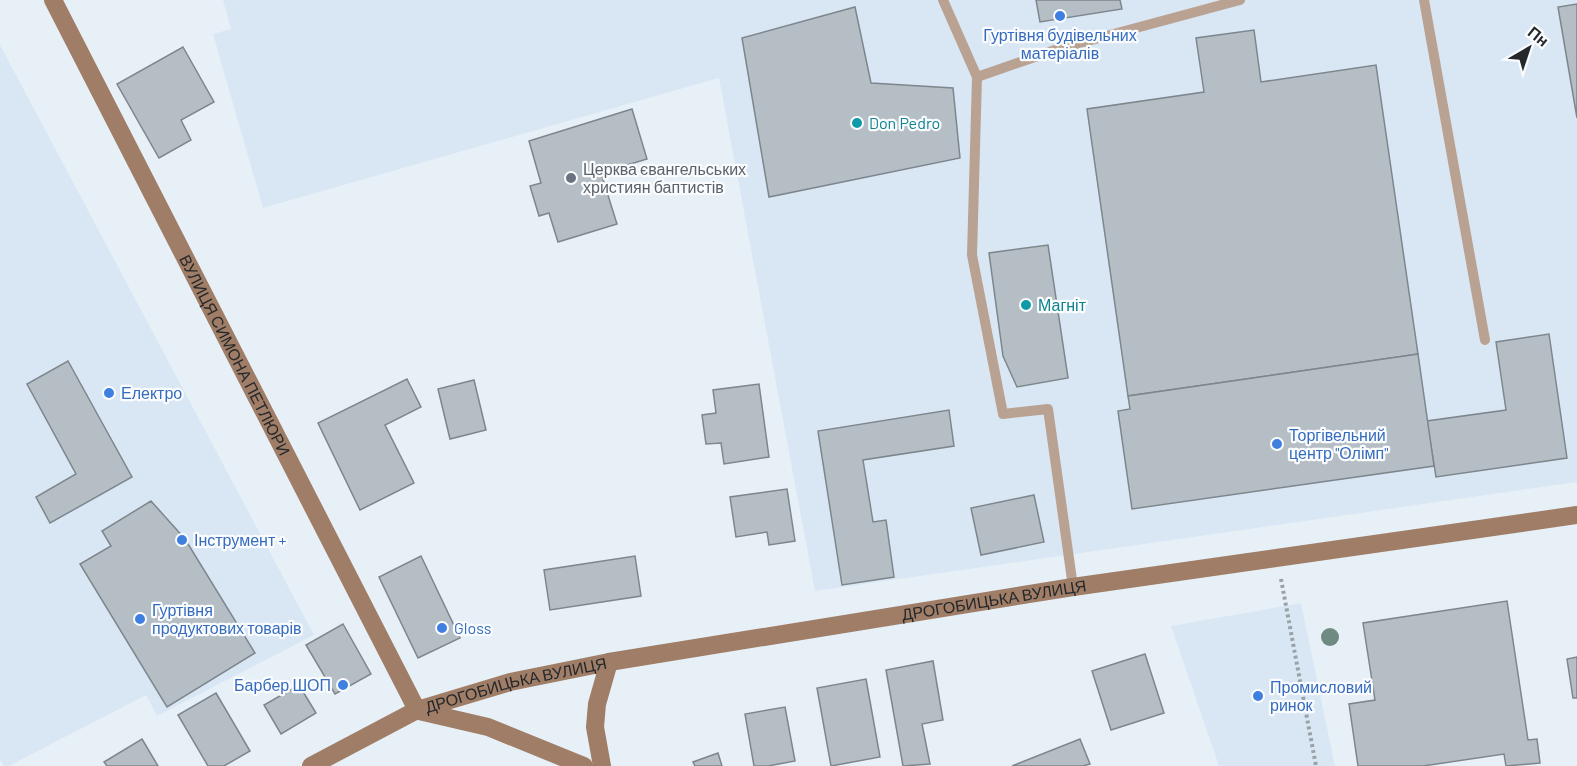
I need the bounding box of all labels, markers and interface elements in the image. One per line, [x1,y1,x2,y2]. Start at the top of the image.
marker: Гуртівня будівельних матеріалів [1053,9,1067,23]
north arrow [1499,18,1559,78]
text: Пн [1525,22,1553,50]
place label: Гуртівня будівельних матеріалів [983,25,1137,62]
place label: Don Pedro [869,113,940,132]
marker: Don Pedro [850,116,864,130]
place label: Церква євангельських християн баптистів [583,159,746,196]
marker: Церква євангельських християн баптистів [564,171,578,185]
street label: ВУЛИЦЯ СИМОНА ПЕТЛЮРИ [176,251,295,458]
place label: Магніт [1038,295,1087,314]
marker: Магніт [1019,298,1033,312]
place label: Електро [121,383,182,402]
marker: Електро [102,386,116,400]
place label: Торгівельний центр "Олімп" [1289,425,1388,462]
marker: Торгівельний центр "Олімп" [1270,437,1284,451]
place label: Інструмент + [194,530,286,549]
marker: Інструмент + [175,533,189,547]
street label: ДРОГОБИЦЬКА ВУЛИЦЯ [900,575,1087,624]
place label: Гуртівня продуктових товарів [152,600,302,637]
marker: Гуртівня продуктових товарів [133,612,147,626]
place label: Gloss [454,618,491,637]
marker: Gloss [435,621,449,635]
street label: ДРОГОБИЦЬКА ВУЛИЦЯ [423,653,608,716]
place label: Барбер ШОП [234,675,331,694]
place label: Промисловий ринок [1270,677,1372,714]
marker: Барбер ШОП [336,678,350,692]
marker: Промисловий ринок [1251,689,1265,703]

